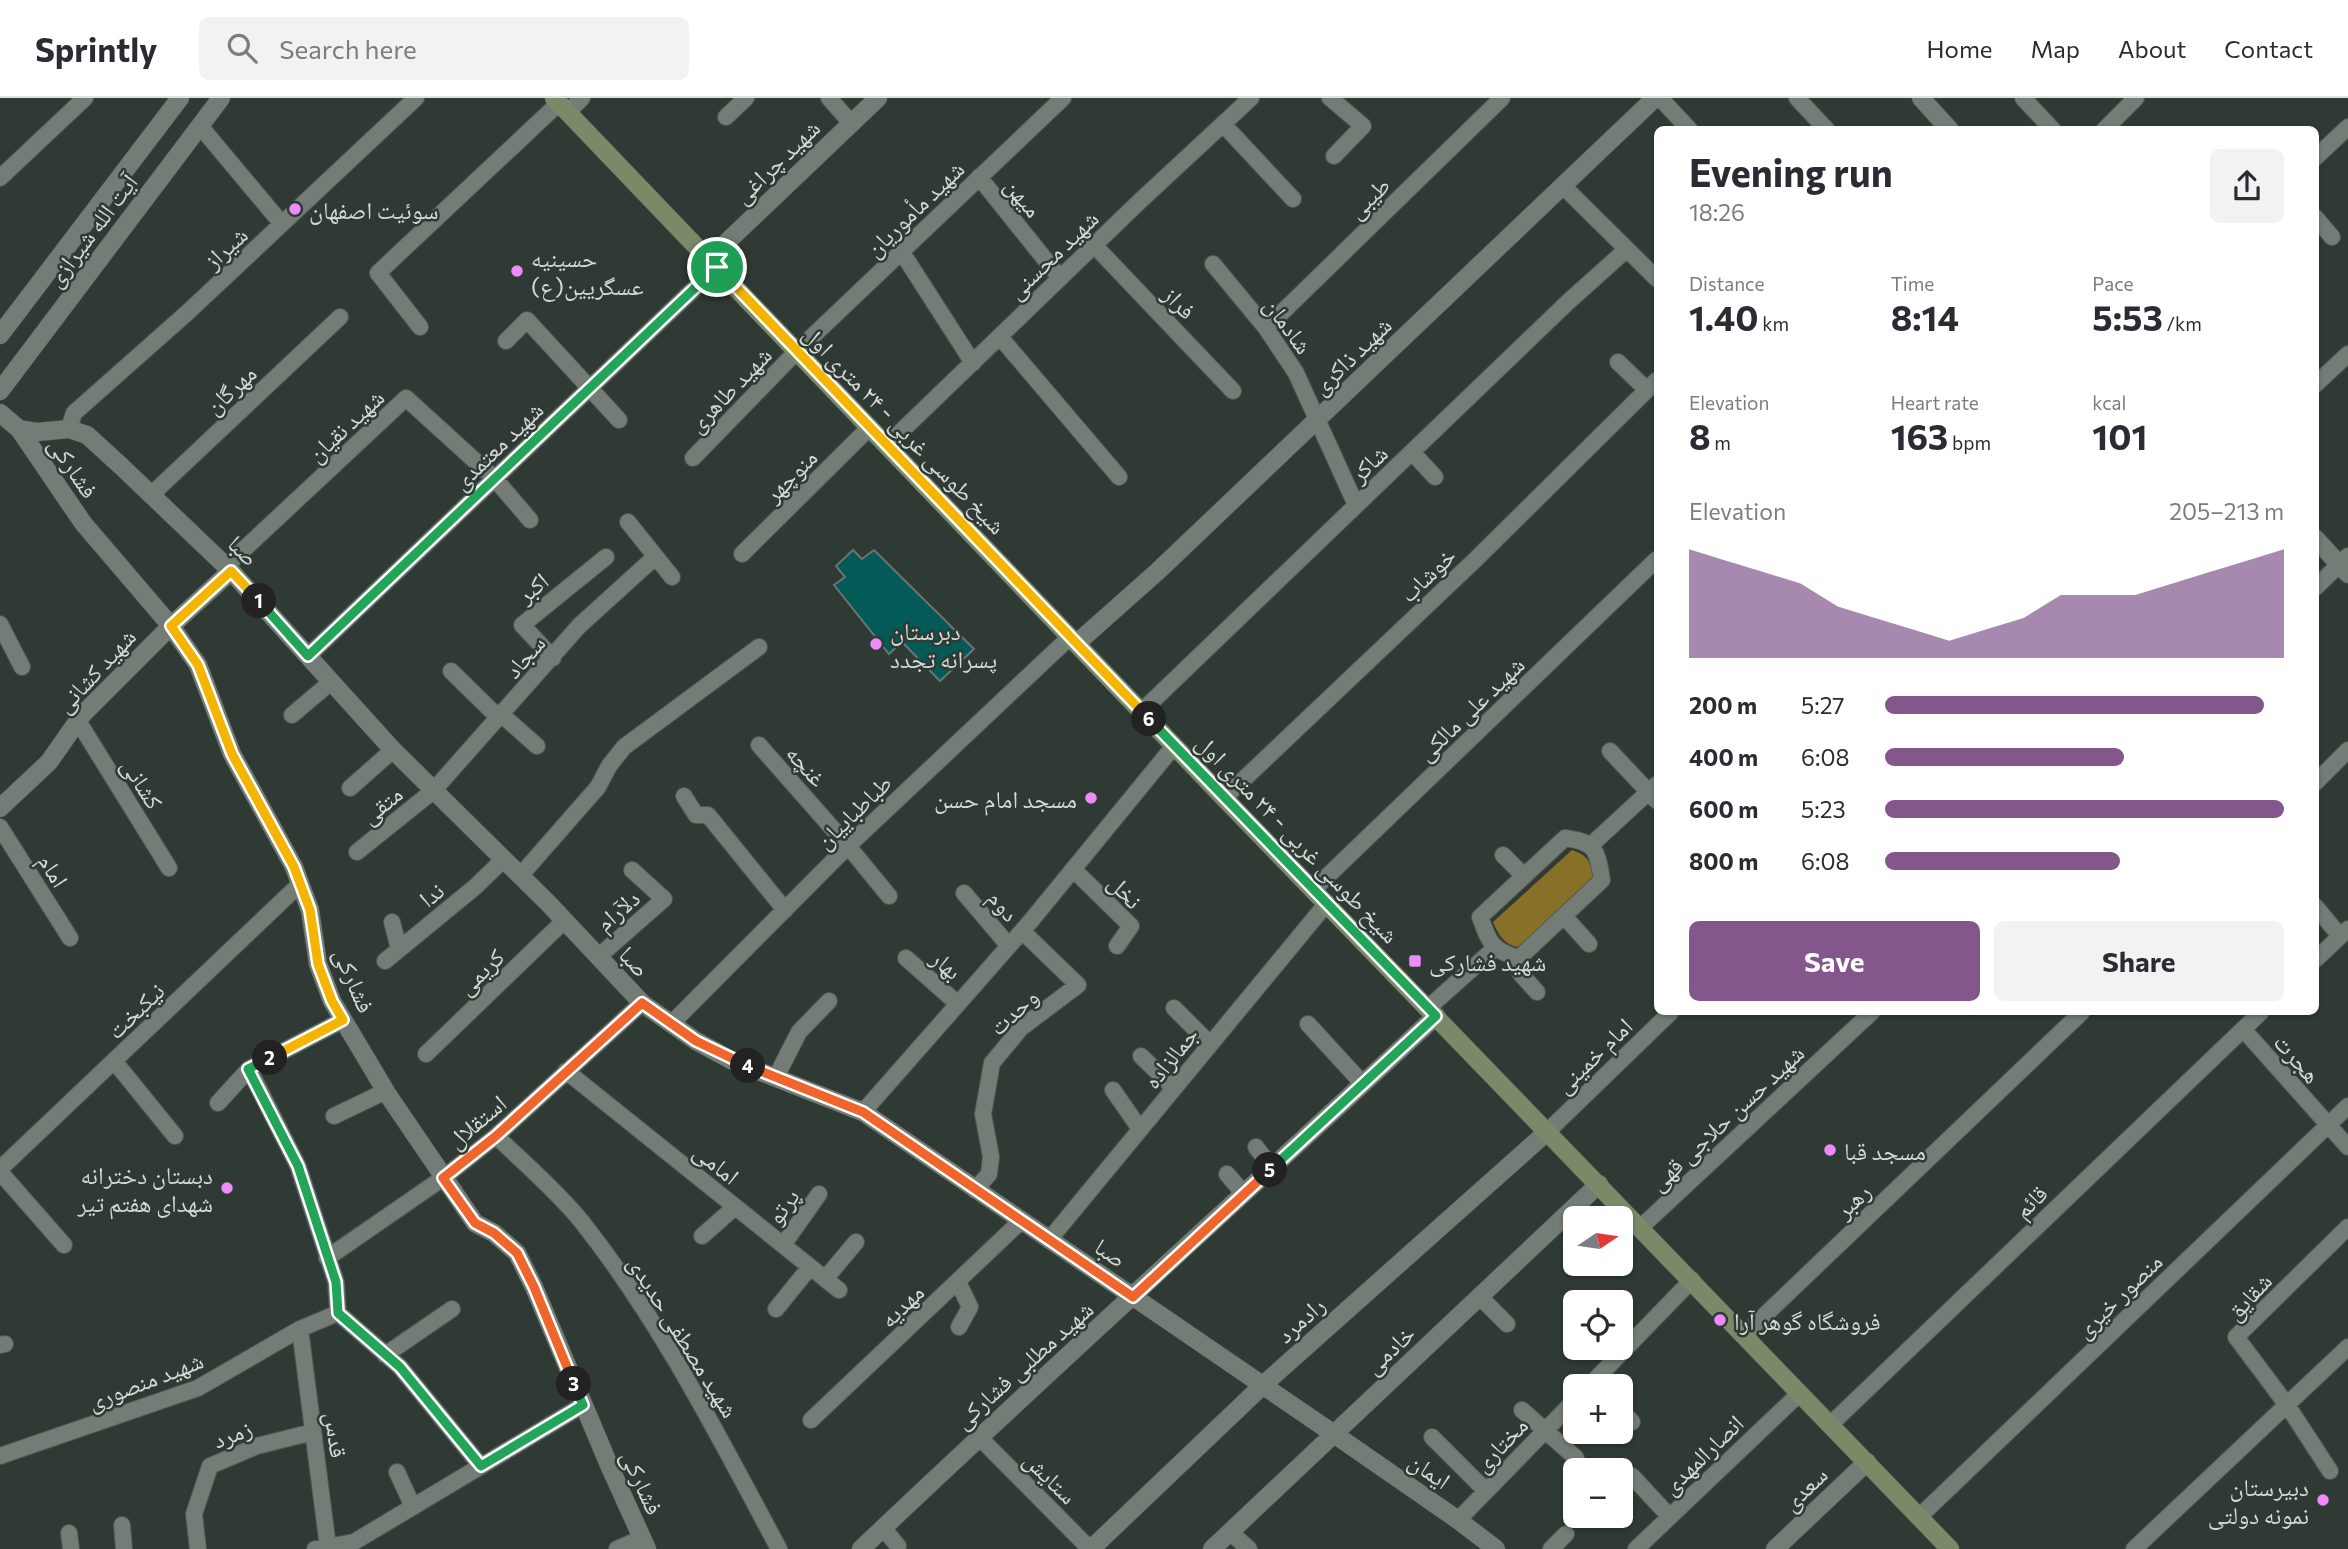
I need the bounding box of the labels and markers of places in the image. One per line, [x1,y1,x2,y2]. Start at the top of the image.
place label: سوئیت اصفهان [309,195,439,225]
marker: سوئیت اصفهان [287,201,303,217]
pin [687,237,747,297]
place label: حسینیه عسگریین(ع) [531,243,644,302]
marker: حسینیه عسگریین(ع) [509,263,525,279]
pin: 1 [242,584,276,618]
place label: دبرستان پسرانه تجدد [890,616,997,674]
marker: دبرستان پسرانه تجدد [868,636,884,652]
pin: 6 [1132,702,1166,736]
place label: مسجد امام حسن [934,784,1077,816]
marker: مسجد امام حسن [1083,790,1099,806]
place label: شهید فشارکی [1429,947,1546,977]
marker: شهید فشارکی [1407,953,1423,969]
pin: 2 [252,1040,288,1076]
pin: 4 [730,1048,766,1084]
place label: مسجد قبا [1844,1136,1926,1165]
marker: مسجد قبا [1822,1142,1838,1158]
pin: 5 [1252,1152,1288,1188]
place label: دبستان دخترانه شهدای هفتم تیر [77,1160,213,1220]
marker: دبستان دخترانه شهدای هفتم تیر [219,1180,235,1196]
place label: فروشگاه گوهر آرا [1734,1306,1881,1335]
marker: فروشگاه گوهر آرا [1712,1312,1728,1328]
pin: 3 [556,1366,592,1402]
place label: دبیرستان نمونه دولتی [2208,1472,2309,1530]
marker: دبیرستان نمونه دولتی [2315,1492,2331,1508]

